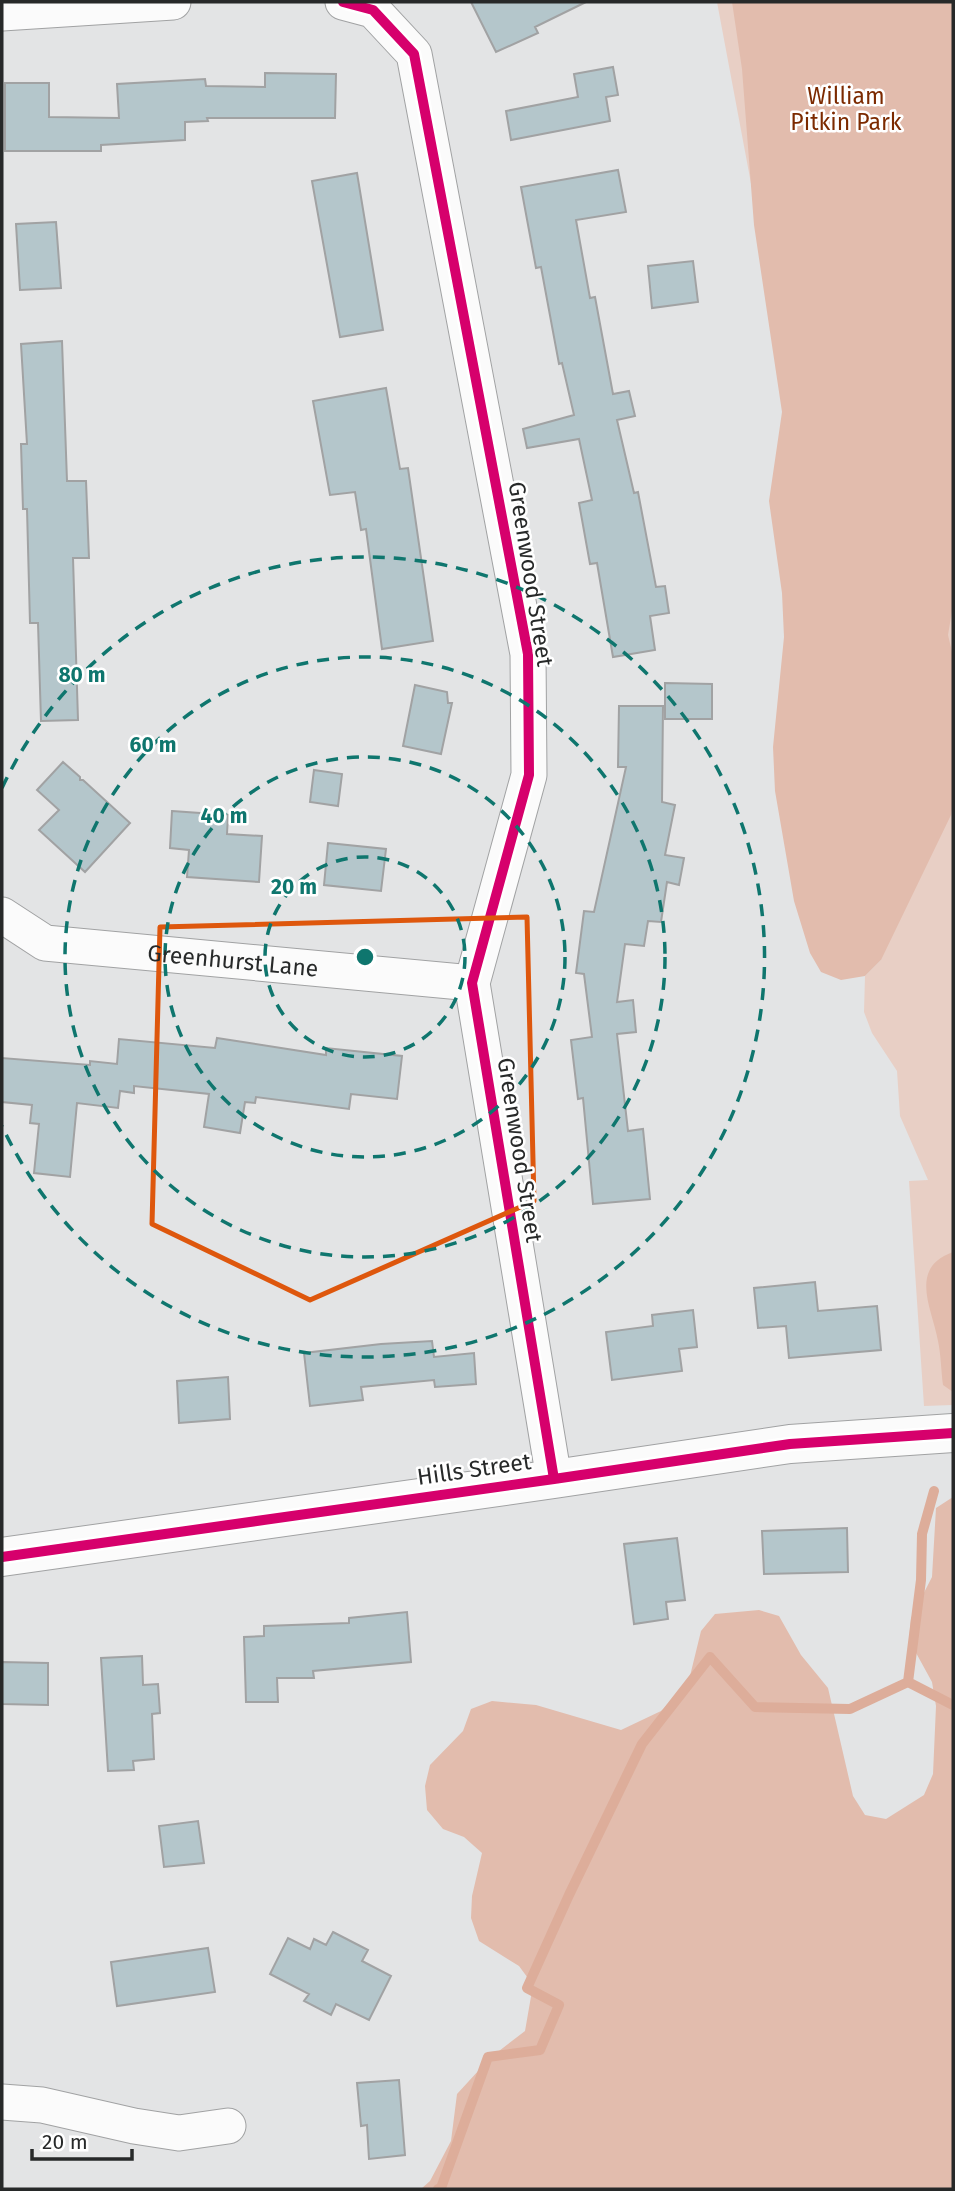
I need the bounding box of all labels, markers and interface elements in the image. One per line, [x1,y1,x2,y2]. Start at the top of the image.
park label: William Pitkin Park [790,82,902,136]
street label: Greenwood Street [503,480,560,669]
text: 80 m [58,662,106,688]
text: 60 m [130,732,176,758]
text: 40 m [201,803,247,829]
text: 20 m [271,874,317,900]
street label: Greenhurst Lane [146,939,320,983]
centre of rings [353,945,377,969]
street label: Greenwood Street [492,1056,549,1245]
street label: Hills Street [415,1447,533,1491]
scale bar [32,2118,131,2162]
text: 20 m [42,2129,88,2155]

